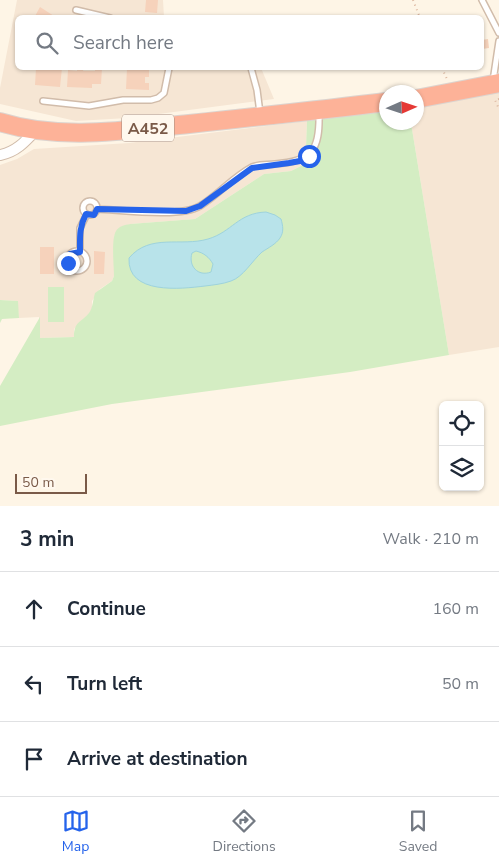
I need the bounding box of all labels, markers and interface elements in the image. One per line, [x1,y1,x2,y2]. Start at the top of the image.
search box [15,15,484,70]
icon: search [33,29,61,57]
text: Search here [73,30,174,56]
north arrow [379,85,424,130]
road number: A452 [122,115,174,142]
route start [298,145,321,168]
route end [57,252,80,275]
map controls [439,401,484,491]
button: locate [439,401,484,446]
button: layers [439,446,484,491]
scale bar [15,471,88,494]
text: 50 m [22,473,54,492]
text: 3 min [20,525,74,553]
text: Walk · 210 m [383,528,479,550]
icon: ahead [20,595,48,623]
text: Continue [67,596,146,622]
text: 160 m [432,598,479,620]
icon: left [20,670,48,698]
text: Turn left [67,671,142,697]
text: 50 m [442,673,479,695]
icon: arrive [20,745,48,773]
text: Arrive at destination [67,746,248,772]
tab: Map [62,807,90,856]
tab: Directions [213,807,276,856]
tab: Saved [399,807,437,856]

